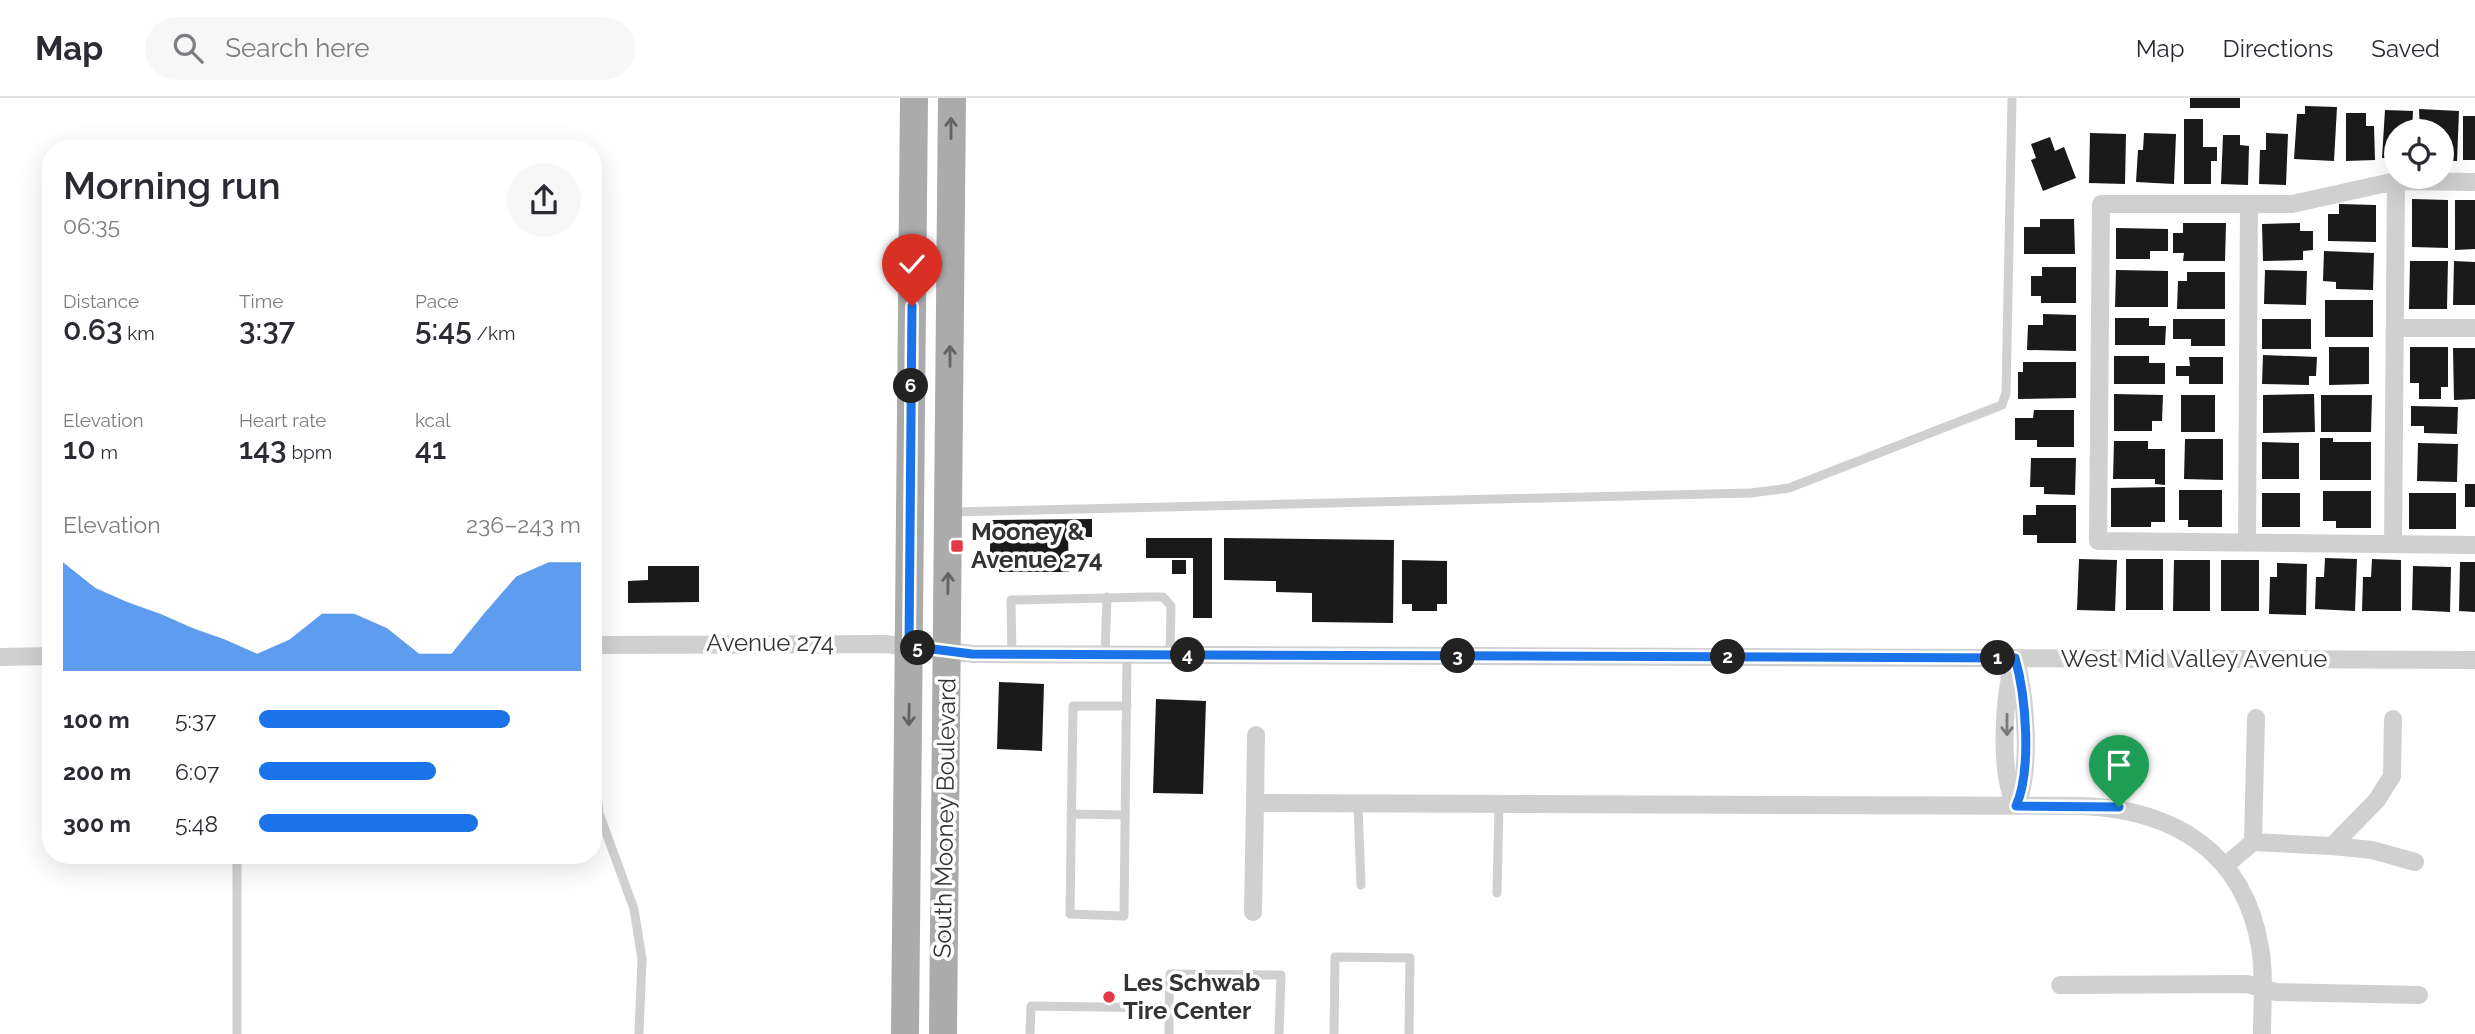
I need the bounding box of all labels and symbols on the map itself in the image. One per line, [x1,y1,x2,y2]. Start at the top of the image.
one-way arrow [944,117,958,140]
pin [882,234,942,306]
one-way arrow [943,344,957,367]
pin: 6 [894,368,928,404]
place label: Mooney & Avenue 274 [971,517,1103,574]
marker: Mooney & Avenue 274 [949,538,965,554]
one-way arrow [941,572,955,595]
street label: Avenue 274 [706,628,834,657]
pin: 5 [900,630,936,666]
pin: 4 [1170,638,1206,672]
pin: 3 [1440,638,1476,674]
pin: 2 [1710,640,1746,674]
pin: 1 [1980,640,2016,676]
street label: West Mid Valley Avenue [2061,644,2327,673]
street label: South Mooney Boulevard [928,678,961,958]
one-way arrow [902,703,915,726]
one-way arrow [2000,713,2014,736]
pin [2089,735,2149,807]
place label: Les Schwab Tire Center [1123,968,1260,1025]
marker: Les Schwab Tire Center [1101,989,1117,1005]

